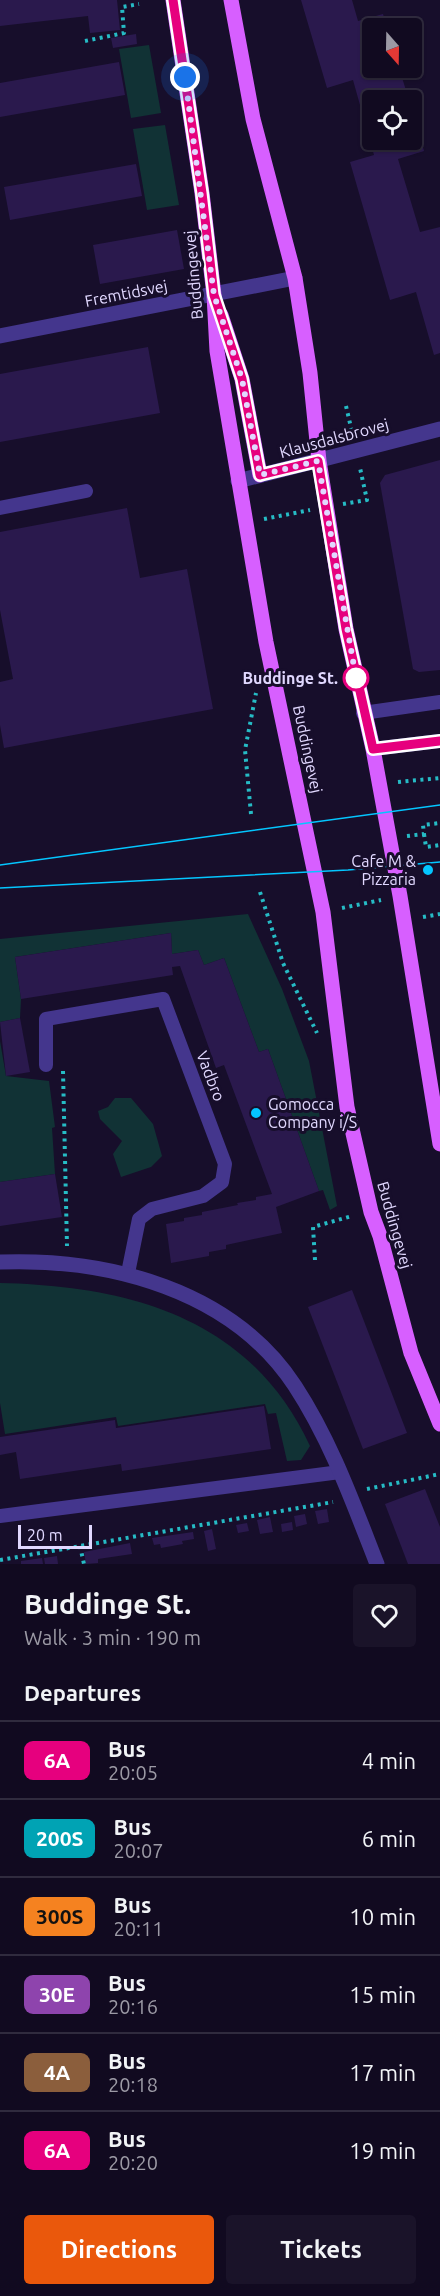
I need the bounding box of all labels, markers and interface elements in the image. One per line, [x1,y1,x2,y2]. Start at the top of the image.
north arrow [362,18,422,78]
map controls [362,18,422,150]
your location [170,62,200,92]
button: locate [362,90,422,150]
street label: Buddingevej [180,230,206,320]
street label: Fremtidsvej [83,276,169,310]
street label: Klausdalsbrovej [277,415,391,461]
marker: Buddinge St. [343,665,369,691]
place label: Buddinge St. [242,669,338,687]
street label: Buddingevej [290,703,326,795]
place label: Cafe M & Pizzaria [351,852,417,888]
marker: Cafe M & Pizzaria [421,863,435,877]
street label: Vadbro [193,1048,229,1104]
place label: Gomocca Company i/S [268,1095,357,1131]
marker: Gomocca Company i/S [249,1106,263,1120]
street label: Buddingevej [374,1179,416,1271]
scale bar [18,1522,92,1550]
text: 20 m [27,1526,63,1544]
button: heart [353,1584,416,1647]
text: Buddinge St. [24,1588,191,1619]
text: Walk · 3 min · 190 m [24,1626,201,1649]
text: Departures [24,1680,141,1705]
text: Bus [108,1736,146,1761]
text: 6A [44,1748,70,1772]
text: 4 min [362,1748,416,1773]
text: 20:05 [108,1761,158,1784]
text: Bus [113,1814,151,1839]
text: 200S [36,1826,83,1850]
text: 6 min [362,1826,416,1851]
text: 20:07 [113,1839,164,1862]
text: Bus [113,1892,151,1917]
text: 300S [36,1904,83,1928]
text: 10 min [349,1904,416,1929]
text: 20:11 [113,1917,164,1940]
text: Bus [108,1970,146,1995]
text: 30E [39,1982,75,2006]
text: 15 min [349,1982,416,2007]
text: 20:16 [108,1995,158,2018]
text: Bus [108,2048,146,2073]
text: 4A [44,2060,70,2084]
text: 17 min [349,2060,416,2085]
text: 20:18 [108,2073,158,2096]
text: Bus [108,2126,146,2151]
text: 6A [44,2138,70,2162]
text: 19 min [349,2138,416,2163]
text: 20:20 [108,2151,158,2174]
button: Directions [24,2215,214,2284]
button: Tickets [226,2215,416,2284]

